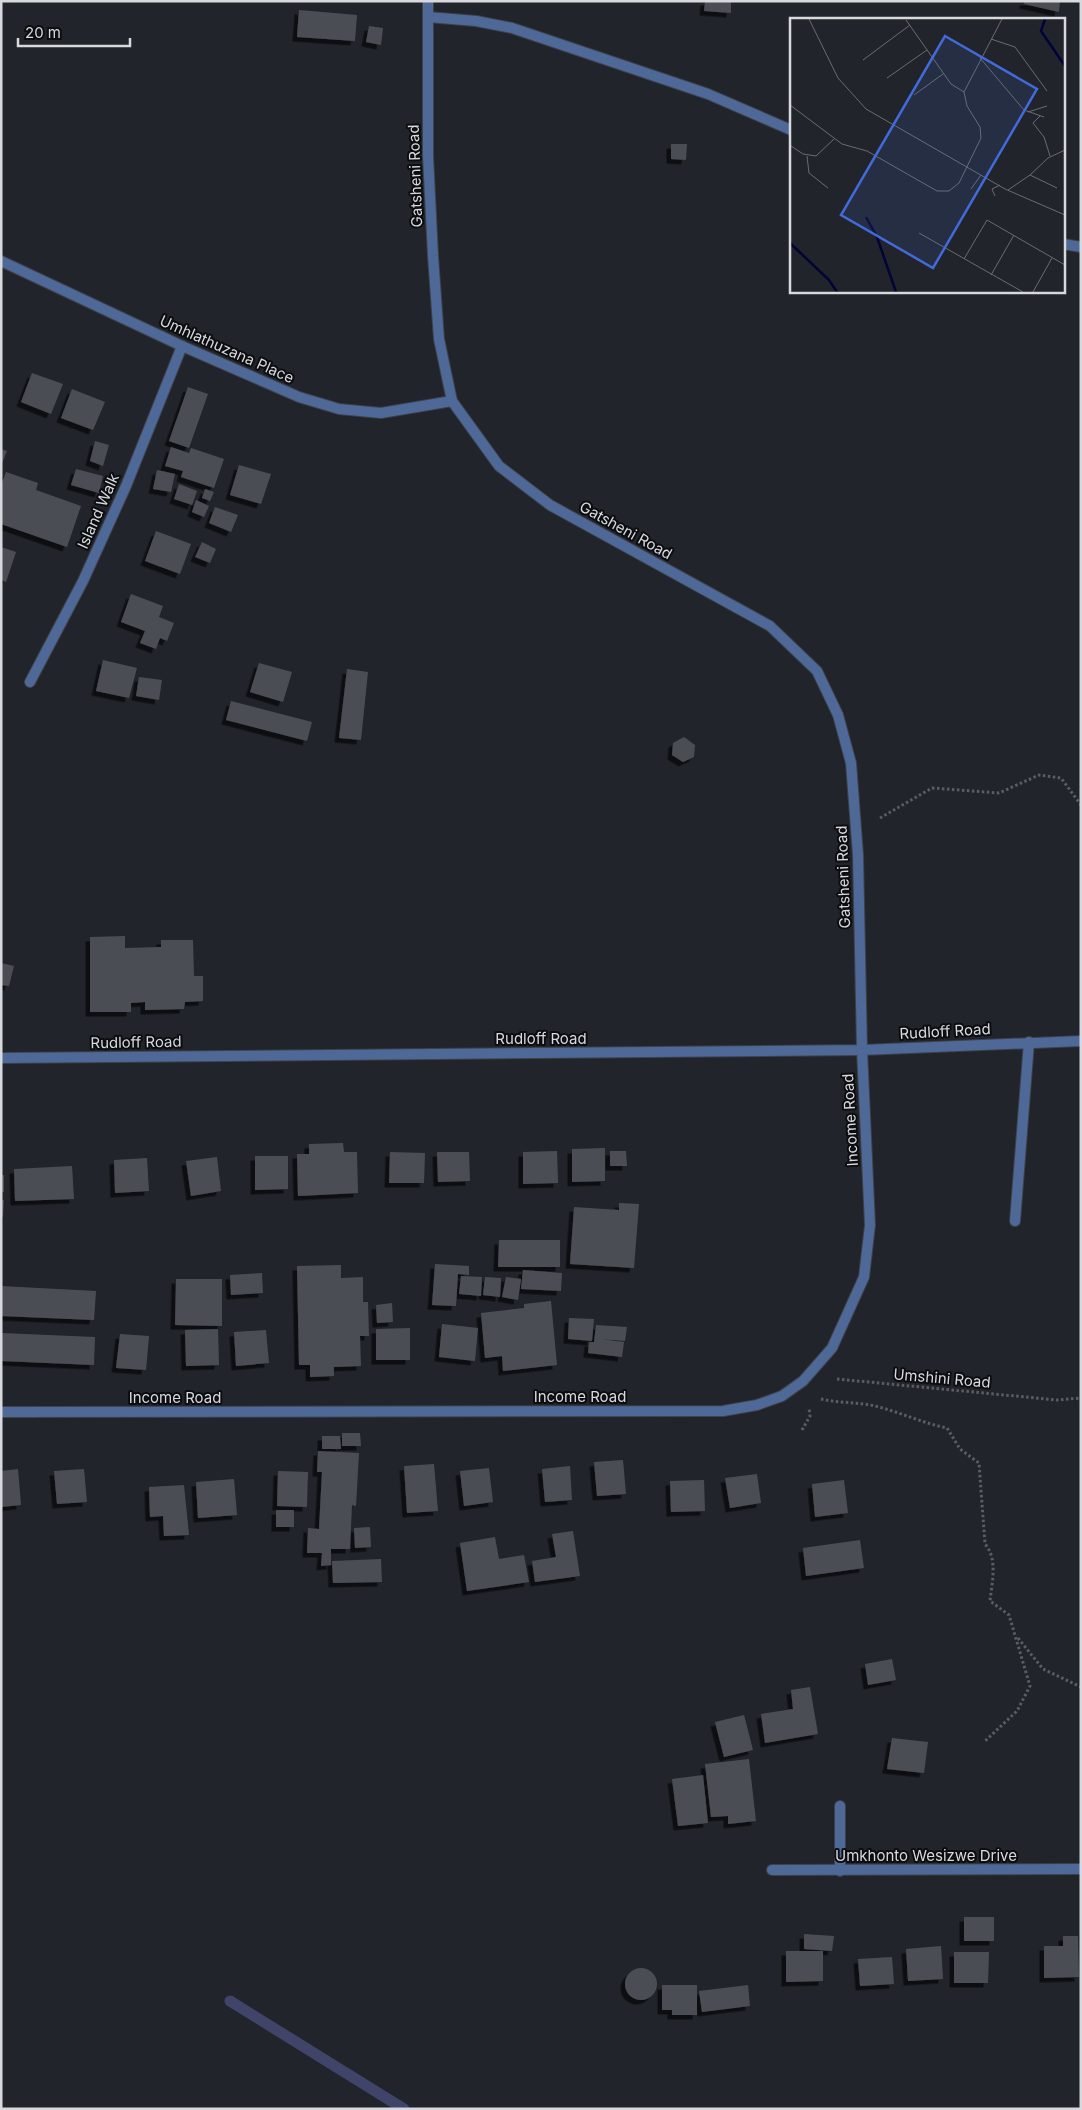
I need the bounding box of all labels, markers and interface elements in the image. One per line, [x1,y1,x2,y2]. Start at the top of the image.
scale bar [18,15,130,47]
inset map [790,18,1064,292]
text: 20 m [25,23,61,42]
street label: Gatsheni Road [404,124,426,228]
street label: Umhlathuzana Place [157,311,297,387]
street label: Island Walk [73,470,123,552]
street label: Gatsheni Road [576,497,676,563]
street label: Gatsheni Road [832,825,854,929]
street label: Rudloff Road [899,1019,991,1043]
street label: Rudloff Road [495,1029,587,1048]
street label: Rudloff Road [90,1032,182,1052]
street label: Income Road [838,1073,862,1167]
street label: Umshini Road [893,1364,991,1392]
street label: Income Road [534,1387,626,1406]
street label: Income Road [129,1388,221,1407]
street label: Umkhonto Wesizwe Drive [835,1846,1017,1865]

